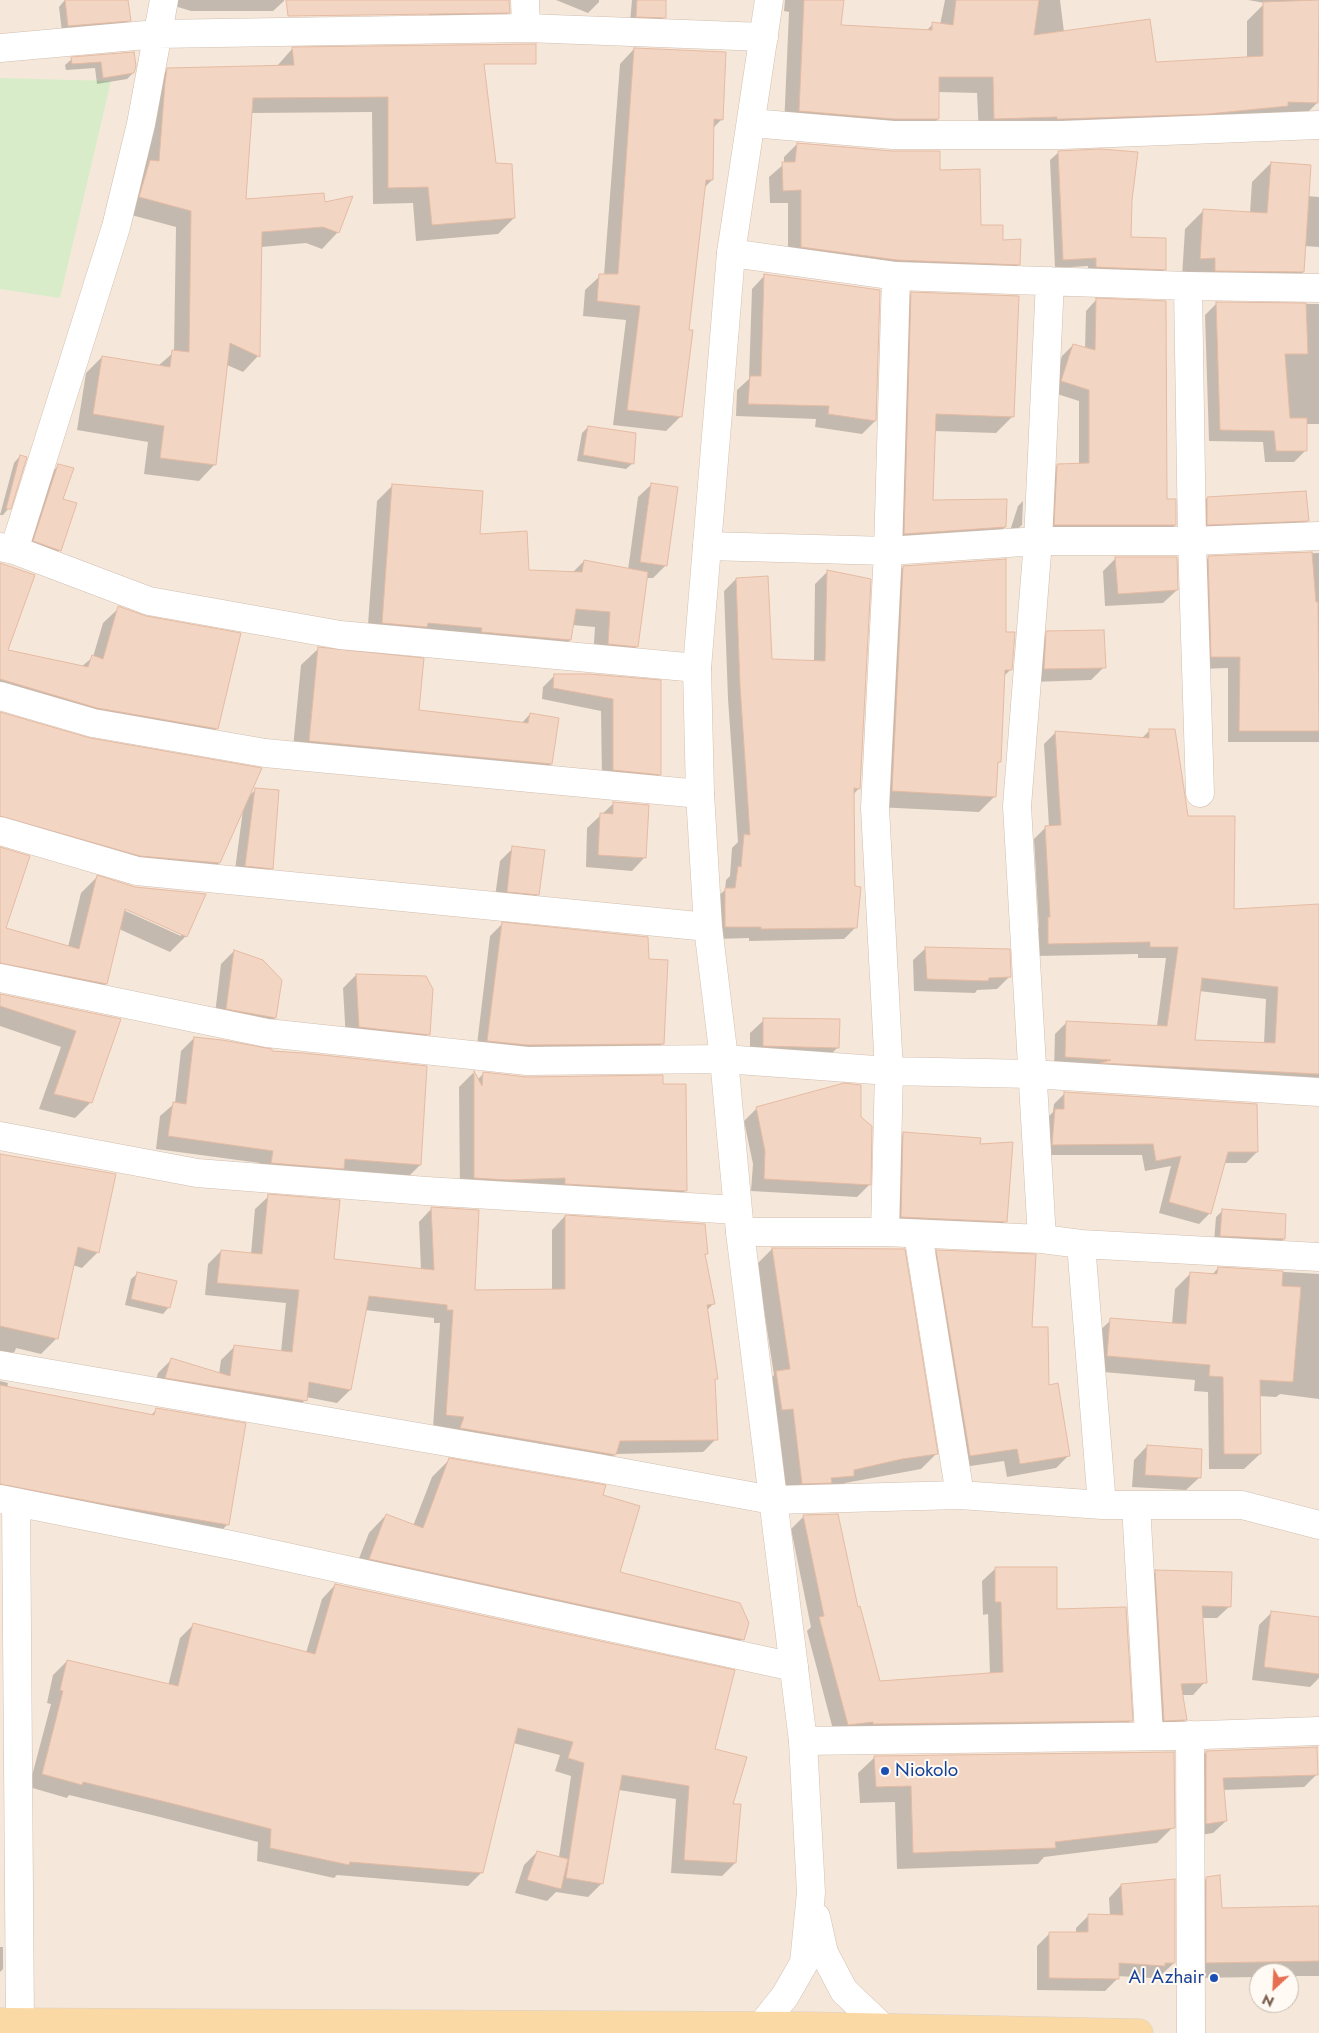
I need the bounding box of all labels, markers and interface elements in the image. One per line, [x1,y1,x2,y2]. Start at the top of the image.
place label: Niokolo [895,1760,958,1782]
marker: Niokolo [879,1765,891,1777]
north arrow [1249,1963,1299,2013]
place label: Al Azhair [1129,1967,1204,1989]
marker: Al Azhair [1208,1972,1220,1984]
text: N [1259,1989,1277,2012]

